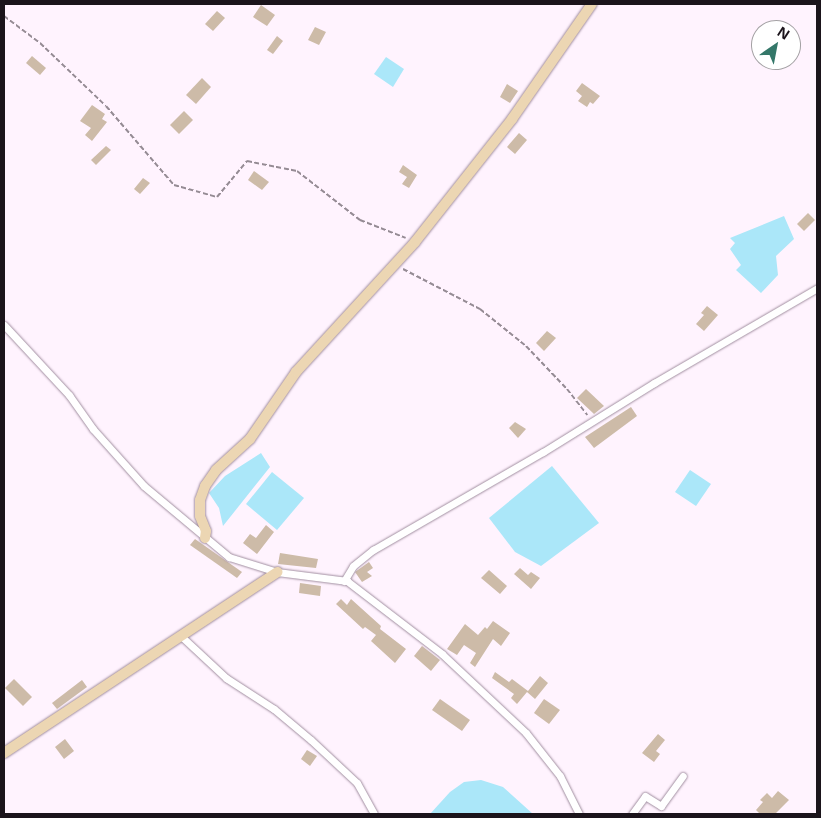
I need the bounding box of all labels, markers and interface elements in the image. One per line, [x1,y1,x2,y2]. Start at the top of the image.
north arrow [751,20,801,70]
text: N [774,22,794,44]

